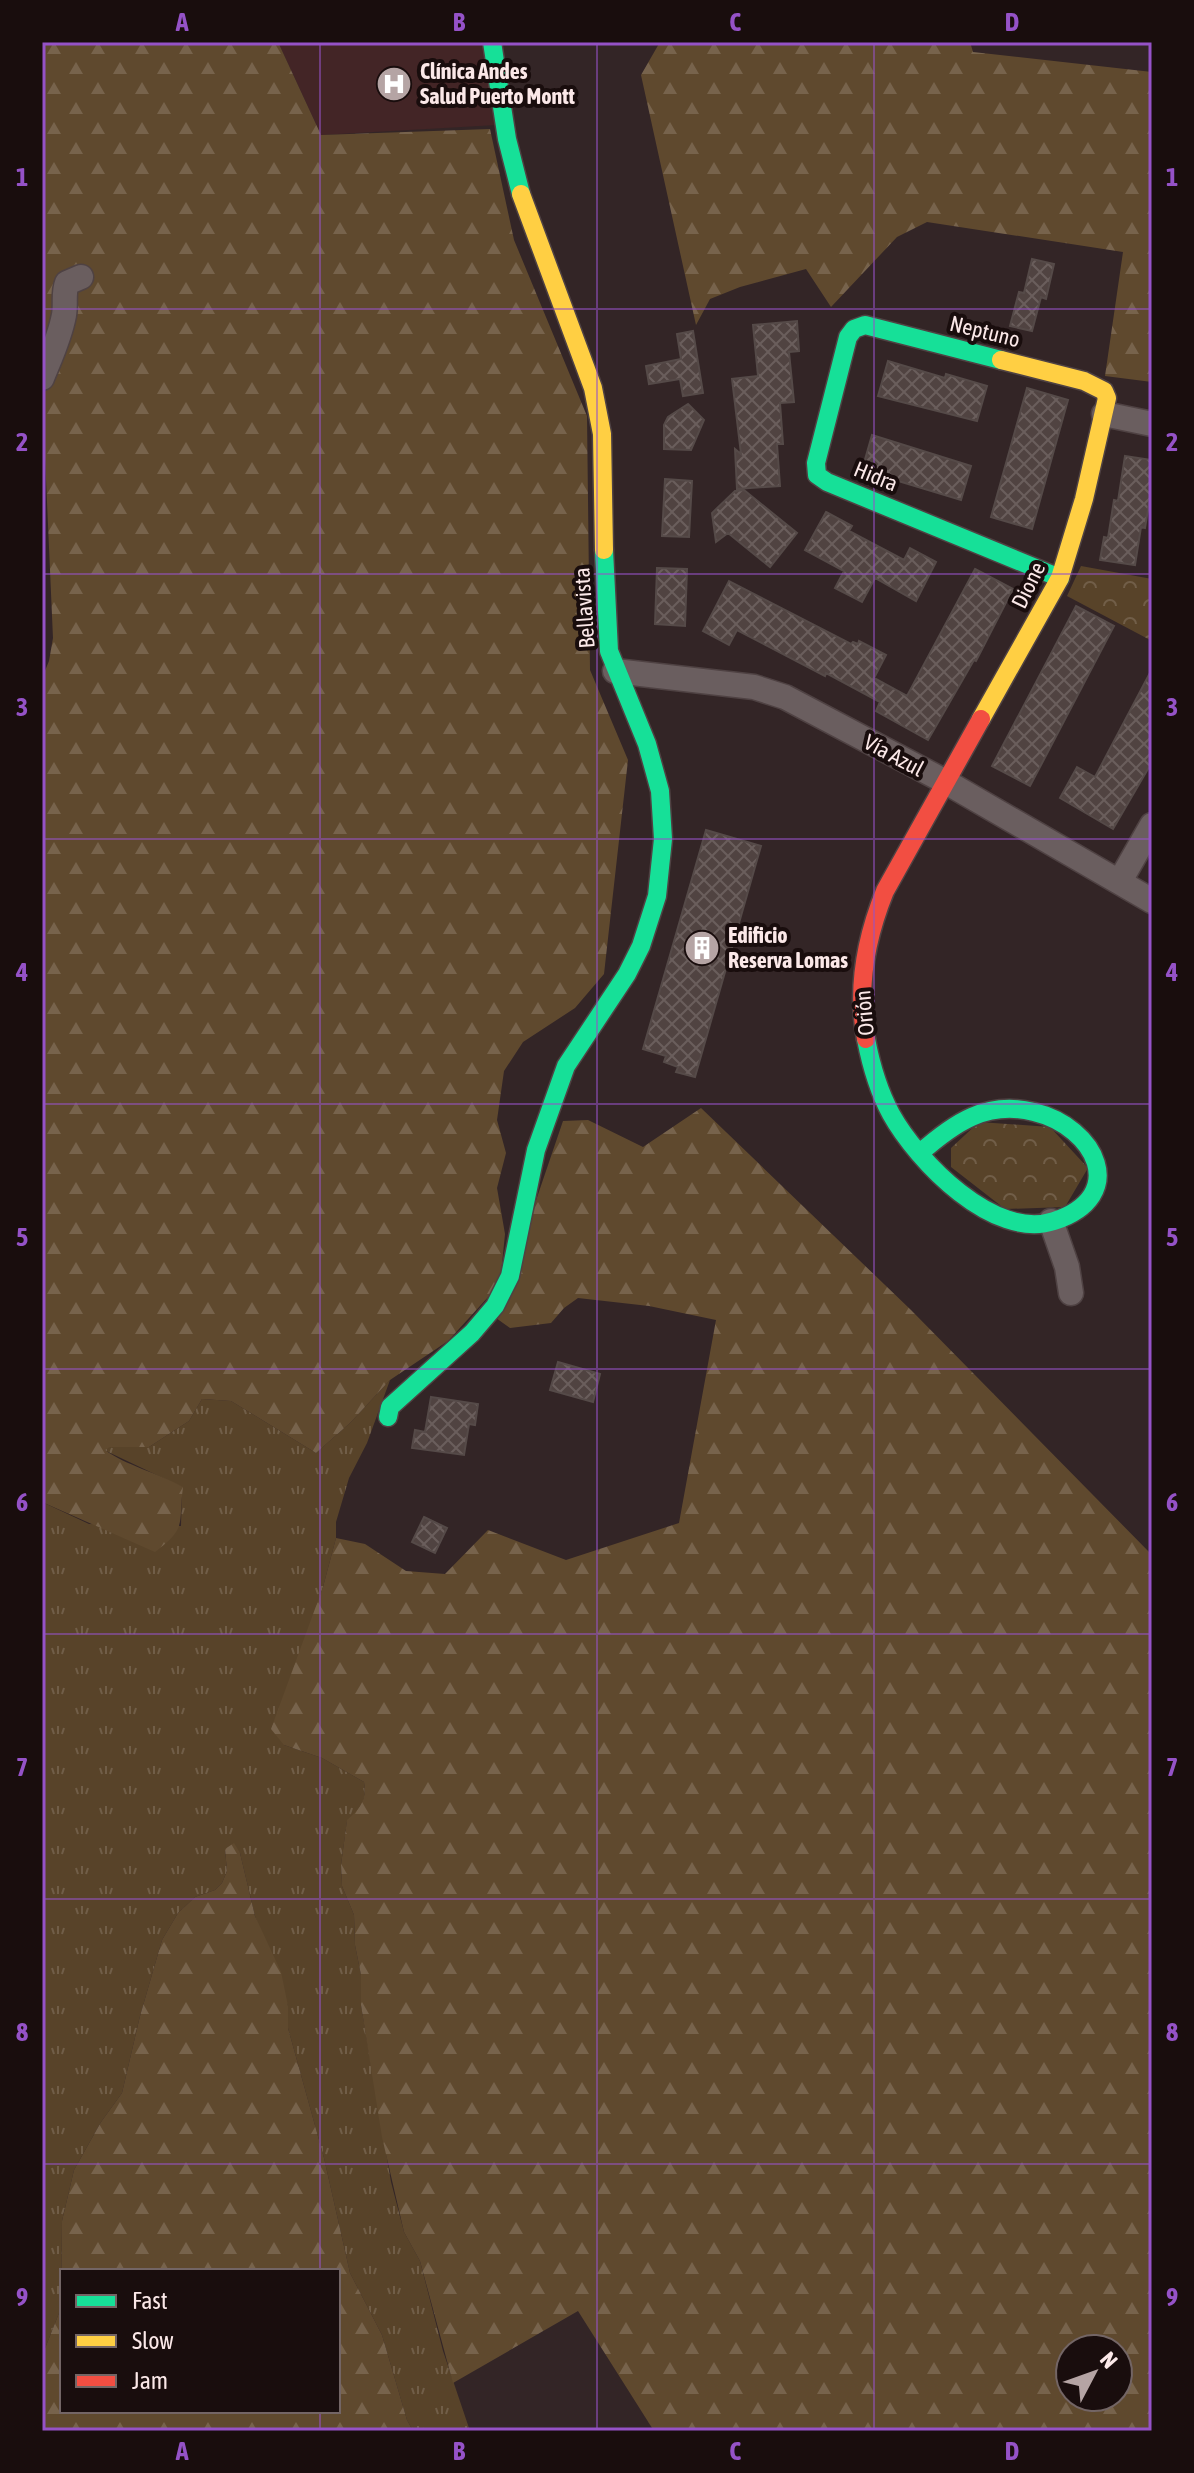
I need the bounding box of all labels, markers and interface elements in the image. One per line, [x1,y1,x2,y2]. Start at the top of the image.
text: A [175,7,189,37]
text: B [453,7,466,37]
text: C [729,7,741,37]
text: D [1005,7,1019,37]
place label: Clínica Andes Salud Puerto Montt [420,58,576,109]
hospital icon: Clínica Andes Salud Puerto Montt [375,65,413,103]
text: 1 [16,162,28,192]
text: 1 [1166,162,1178,192]
street label: Neptuno [947,310,1023,352]
text: 2 [16,427,28,457]
text: 2 [1166,427,1178,457]
street label: Hidra [850,456,902,496]
street label: Dione [1006,558,1050,612]
street label: Bellavista [568,567,600,649]
text: 3 [16,692,28,722]
text: 3 [1166,692,1178,722]
street label: Vía Azul [860,728,929,782]
place label: Edificio Reserva Lomas [728,922,848,973]
building icon: Edificio Reserva Lomas [683,929,721,967]
text: 4 [15,957,28,987]
text: 4 [1165,957,1178,987]
street label: Orión [849,989,879,1037]
text: 5 [16,1222,28,1252]
text: 5 [1166,1222,1178,1252]
text: 6 [16,1487,28,1517]
text: 6 [1166,1487,1178,1517]
text: 7 [16,1752,28,1782]
text: 7 [1166,1752,1178,1782]
text: 8 [16,2017,28,2047]
text: 8 [1166,2017,1178,2047]
legend [60,2269,340,2413]
text: 9 [16,2282,28,2312]
text: 9 [1166,2282,1178,2312]
text: Fast [132,2287,168,2314]
text: Slow [132,2327,174,2354]
north arrow [1054,2333,1134,2413]
text: N [1095,2346,1123,2373]
text: Jam [132,2367,168,2394]
text: A [175,2436,189,2466]
text: B [453,2436,466,2466]
text: C [729,2436,741,2466]
text: D [1005,2436,1019,2466]

